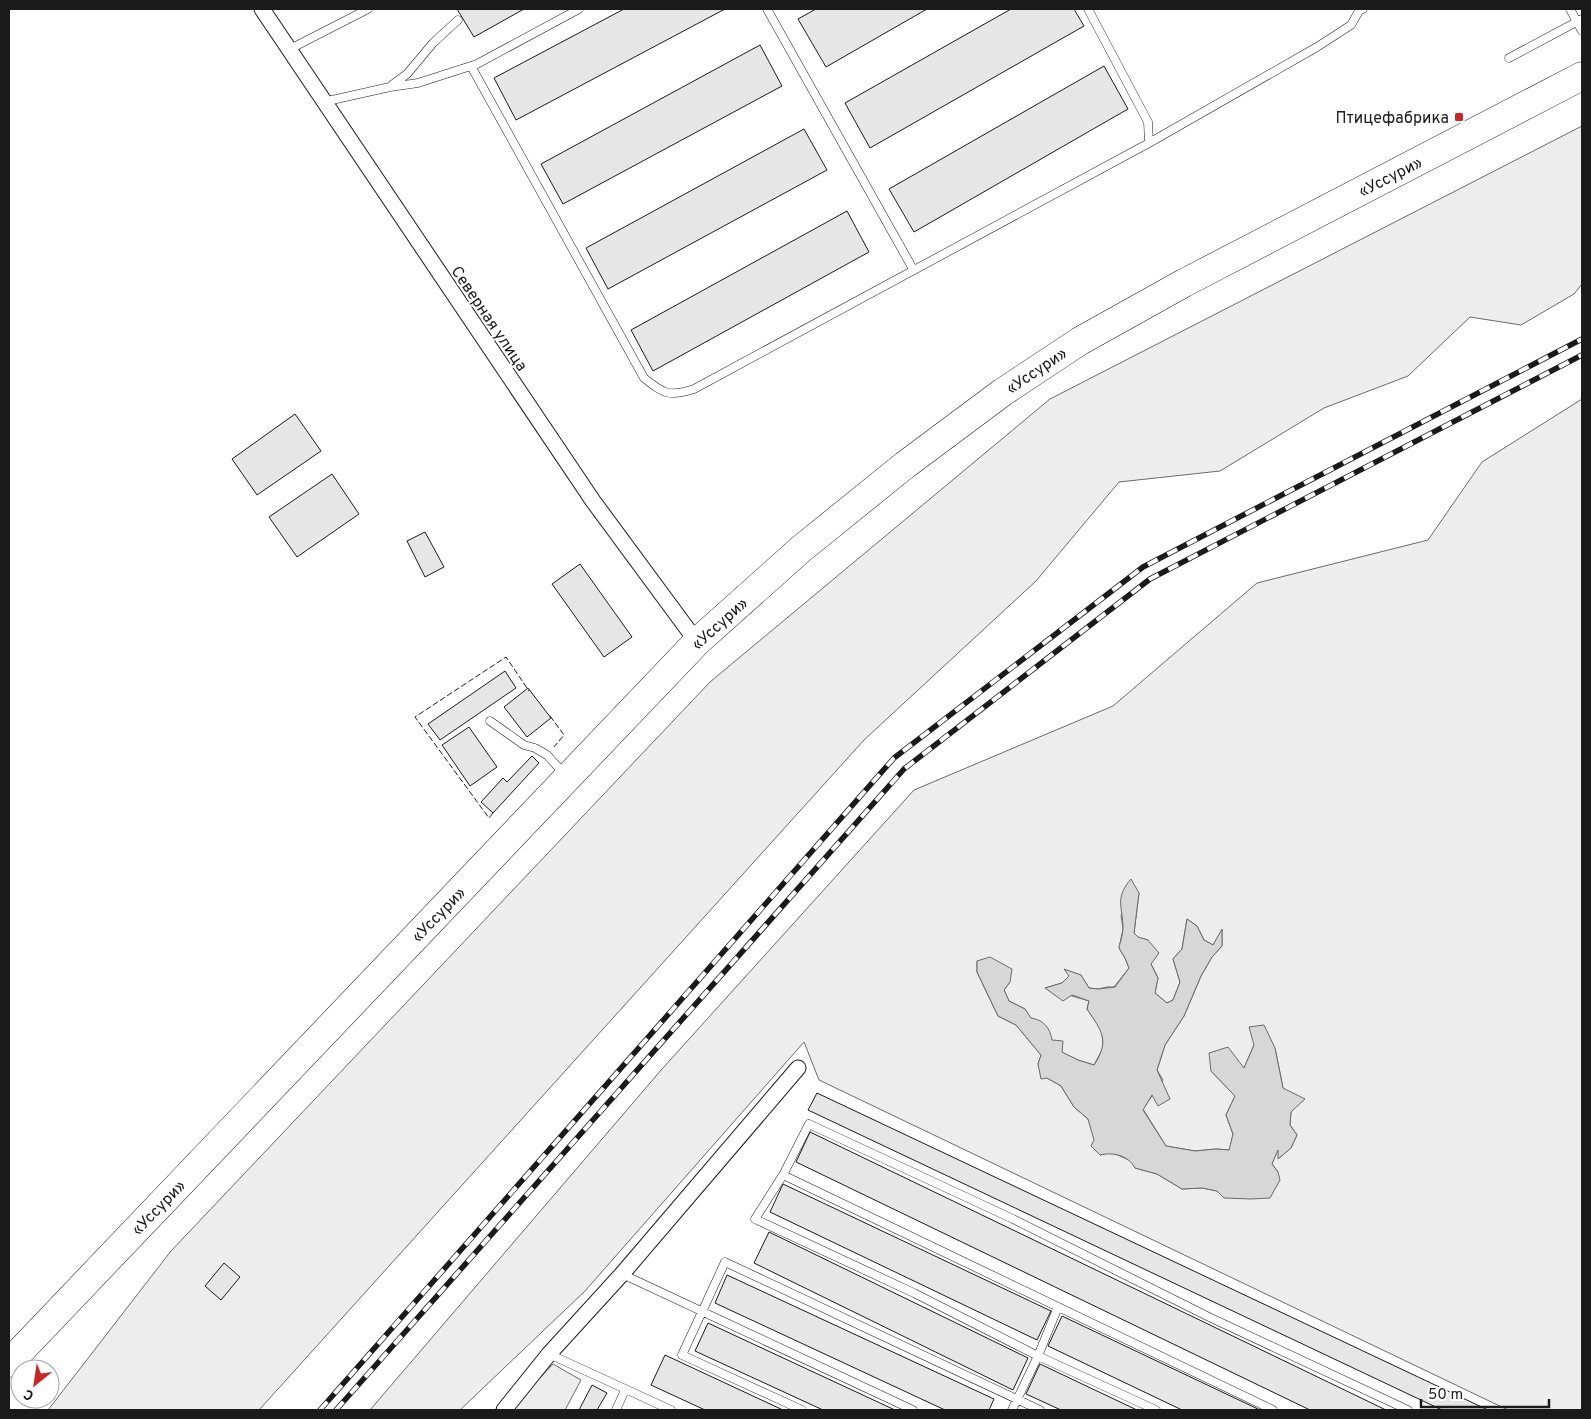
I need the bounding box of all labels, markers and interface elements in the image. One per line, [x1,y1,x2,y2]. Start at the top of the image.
place label: Птицефабрика [1335,109,1449,129]
marker: Птицефабрика [1453,111,1465,123]
street label: «Уссури» [1356,153,1426,202]
street label: Северная улица [446,263,531,376]
street label: «Уссури» [1003,344,1071,399]
street label: «Уссури» [688,594,753,655]
street label: «Уссури» [408,884,471,947]
street label: «Уссури» [128,1177,191,1240]
north arrow [10,1359,60,1409]
scale bar [1421,1376,1548,1408]
text: С [21,1384,37,1404]
text: 50 m [1428,1386,1463,1405]

